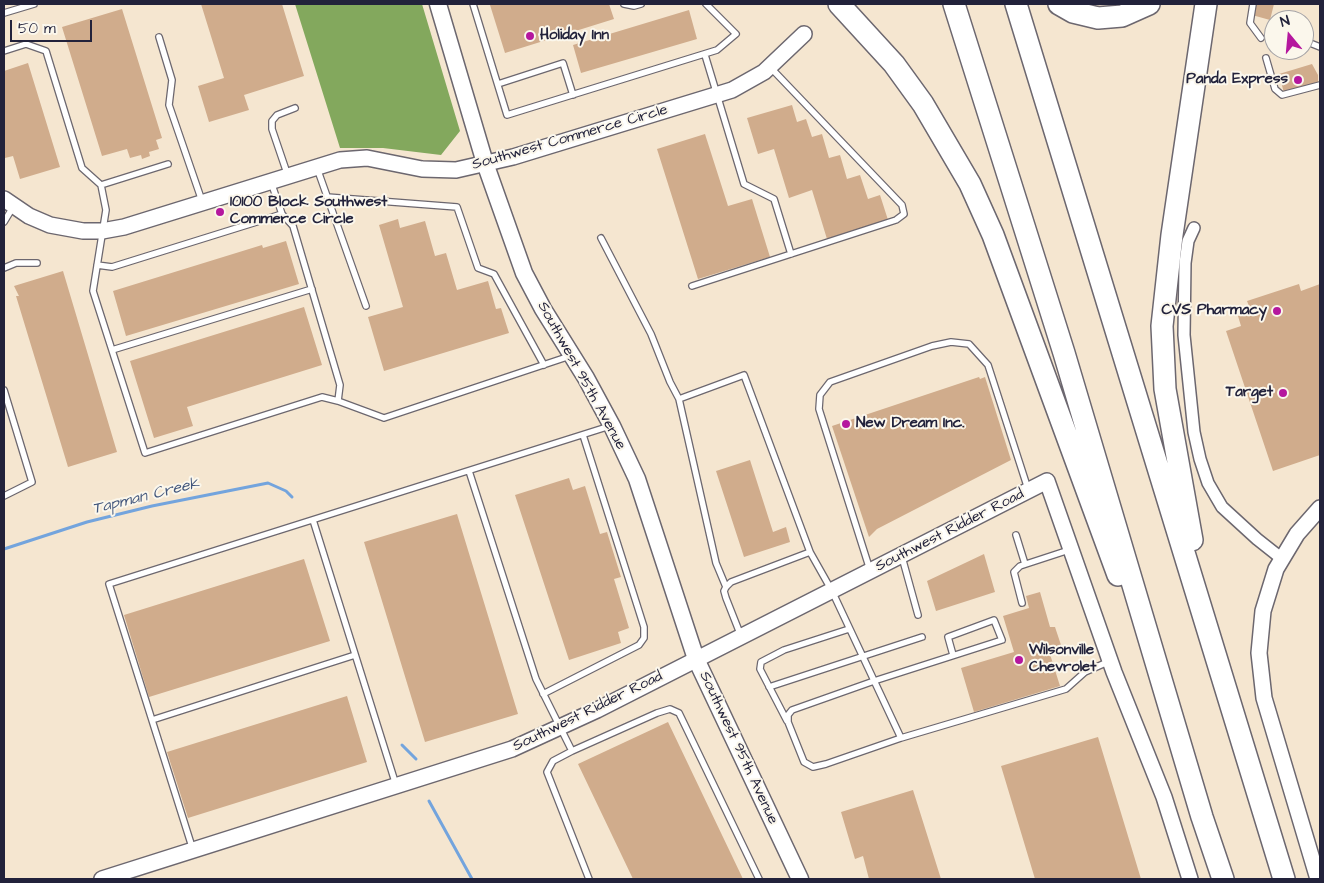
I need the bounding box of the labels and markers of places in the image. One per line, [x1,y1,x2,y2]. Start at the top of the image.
place label: Holiday Inn [540,27,609,45]
marker: Holiday Inn [524,30,536,42]
place label: Panda Express [1186,71,1288,89]
marker: Panda Express [1292,74,1304,86]
place label: 10100 Block Southwest Commerce Circle [230,194,387,229]
marker: 10100 Block Southwest Commerce Circle [214,206,226,218]
place label: CVS Pharmacy [1161,302,1267,320]
marker: CVS Pharmacy [1271,305,1283,317]
place label: Target [1226,384,1273,402]
marker: Target [1277,387,1289,399]
place label: New Dream Inc. [856,415,964,433]
marker: New Dream Inc. [840,418,852,430]
place label: Wilsonville Chevrolet [1029,642,1096,677]
marker: Wilsonville Chevrolet [1013,654,1025,666]

